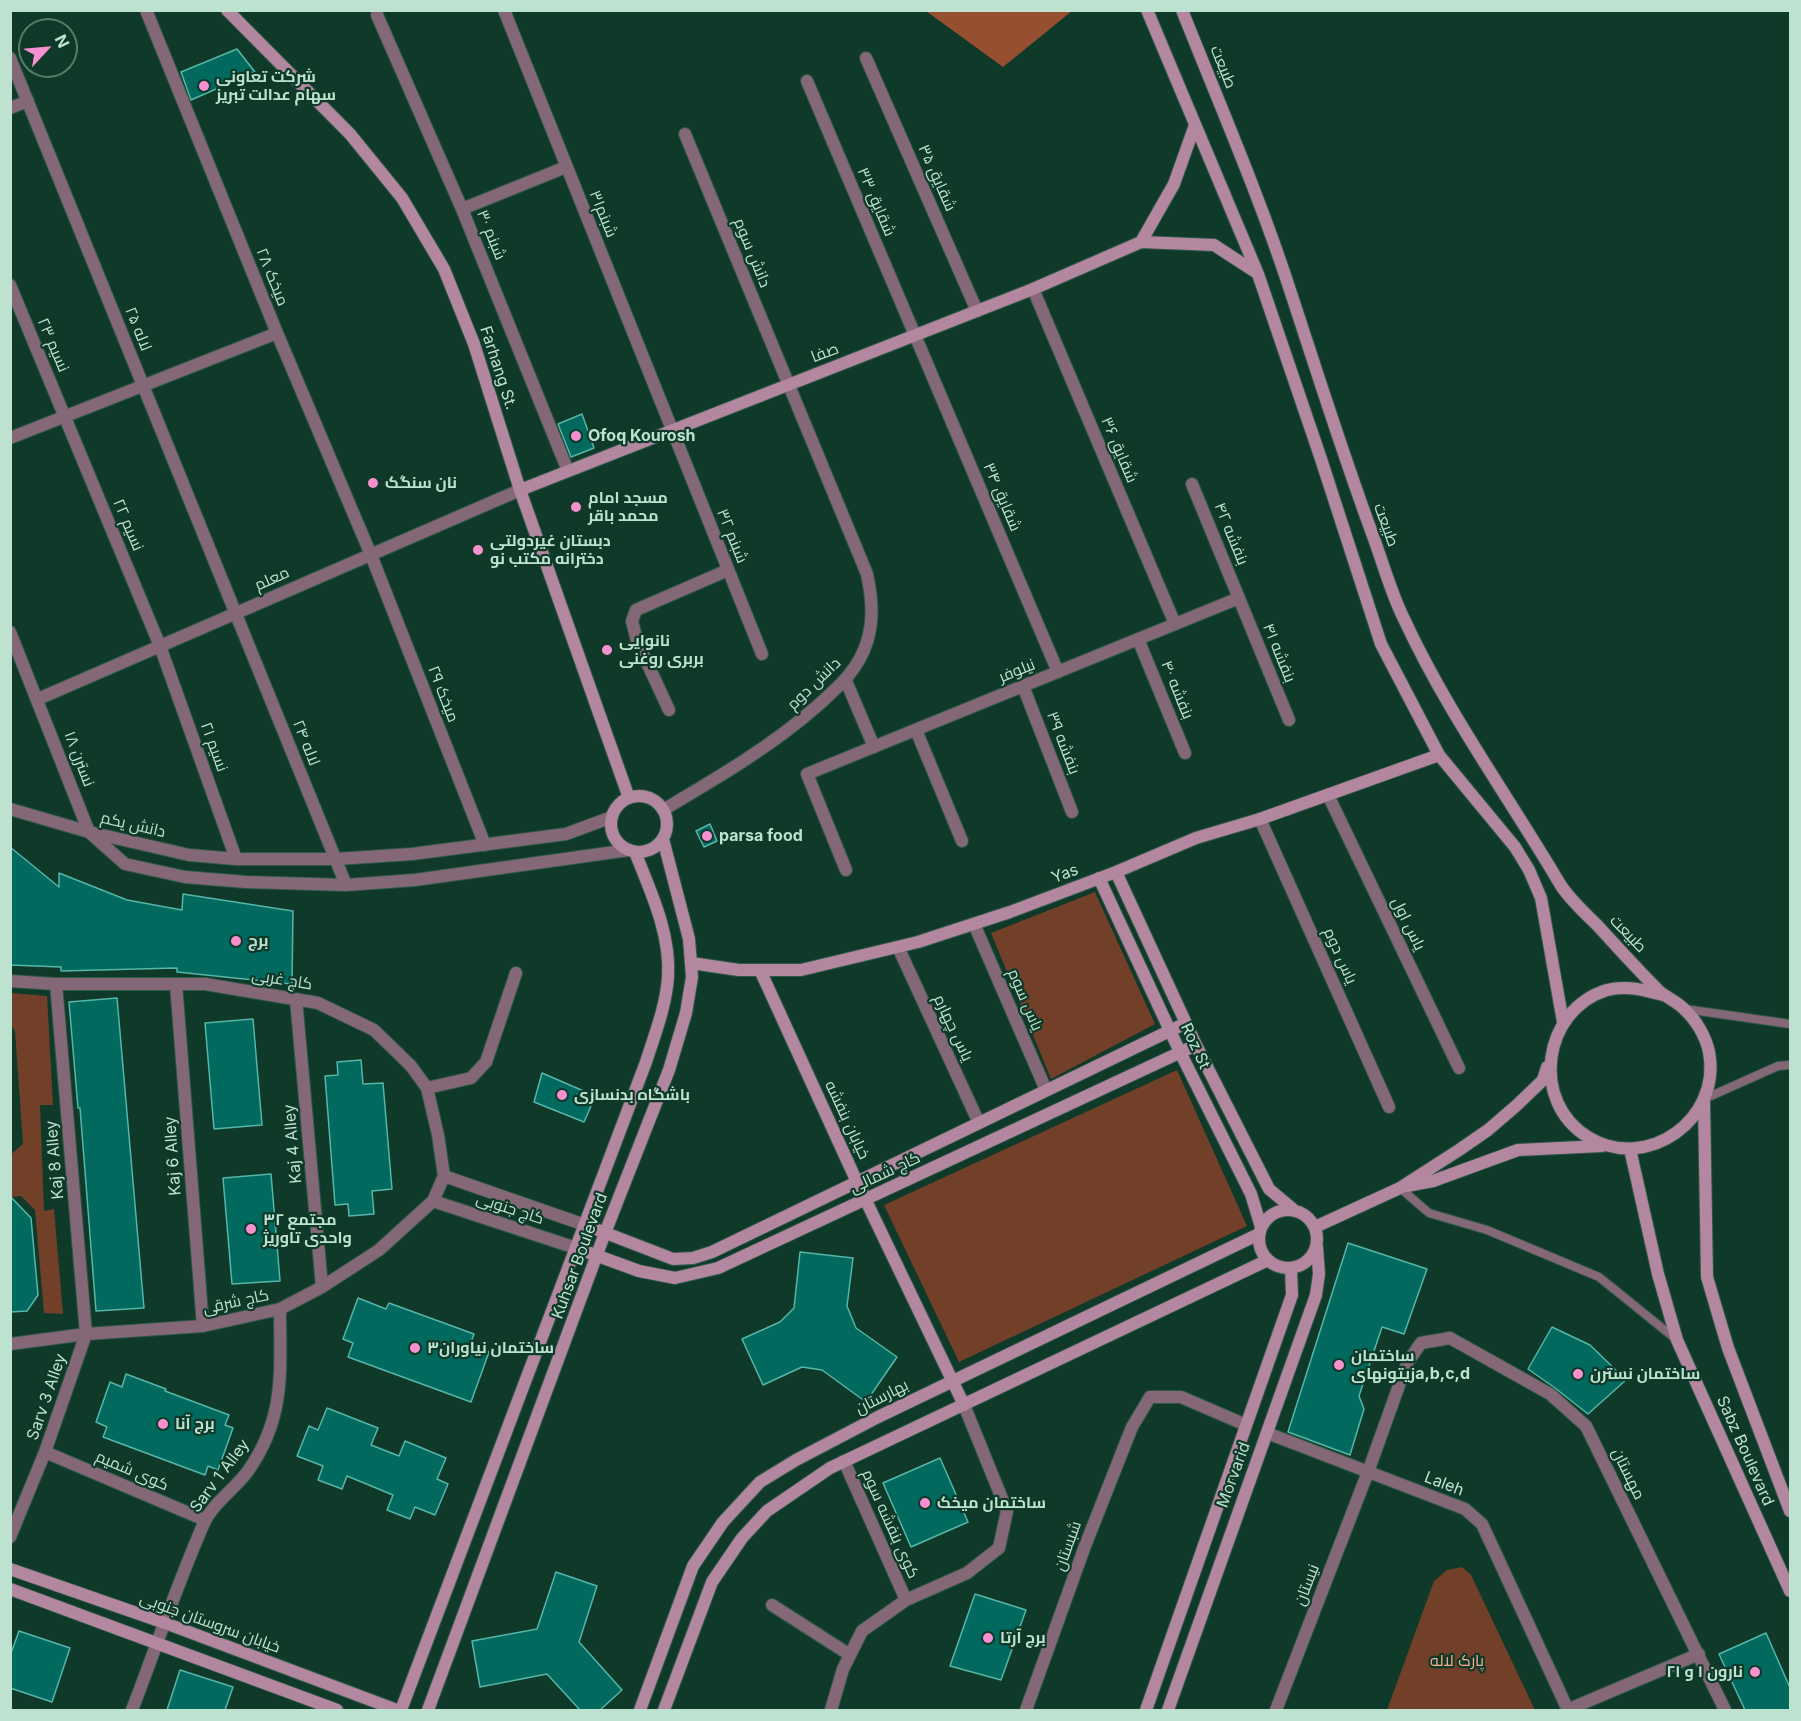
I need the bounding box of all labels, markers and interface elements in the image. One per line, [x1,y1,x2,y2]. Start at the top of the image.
north arrow [18,18,78,78]
text: N [51,31,74,51]
street label: طبیعت [1206,43,1240,91]
place label: شرکت تعاونی سهام عدالت تبریز [216,67,336,105]
marker: شرکت تعاونی سهام عدالت تبریز [197,79,211,93]
street label: شقایق ۳۵ [914,142,960,214]
street label: شقایق ۳۳ [853,165,899,239]
street label: شبنم۳۱ [585,188,621,240]
street label: شبنم ۳۰ [472,207,510,263]
street label: دانش سوم [729,215,775,291]
street label: میخک ۲۸ [252,245,292,309]
street label: لاله ۲۵ [121,304,155,354]
street label: نسیم ۲۳ [33,315,73,375]
street label: Farhang St. [475,324,521,412]
street label: صفا [808,339,842,367]
street label: شقایق ۳۶ [1097,414,1141,486]
place label: Ofoq Kourosh [588,426,696,446]
marker: Ofoq Kourosh [569,429,583,443]
street label: شقایق ۳۴ [979,460,1025,534]
place label: نان سنگک [385,473,457,493]
marker: نان سنگک [366,476,380,490]
place label: مسجد امام محمد باقر [588,488,668,526]
street label: نسیم ۲۲ [108,496,148,554]
marker: مسجد امام محمد باقر [569,500,583,514]
street label: بنفشه ۴۲ [1210,500,1252,568]
street label: طبیعت [1369,501,1403,549]
street label: شبنم ۳۲ [712,506,752,566]
place label: دبستان غیردولتی دخترانه مکتب نو [490,531,611,569]
marker: دبستان غیردولتی دخترانه مکتب نو [471,543,485,557]
street label: معلم [252,563,292,595]
street label: بنفشه ۴۱ [1258,621,1300,685]
place label: نانوایی بربری روغنی [619,631,704,669]
marker: نانوایی بربری روغنی [600,643,614,657]
street label: دانش دوم [783,654,845,714]
street label: نیلوفر [996,655,1038,687]
street label: بنفشه ۴۰ [1157,658,1197,722]
street label: میخک ۲۹ [423,663,463,725]
street label: بنفشه ۳۹ [1042,709,1084,777]
street label: لاله ۲۴ [288,717,324,769]
street label: نسیم ۲۱ [196,720,232,774]
street label: نسترن ۱۸ [60,729,98,789]
street label: دانش یکم [99,808,167,842]
place label: parsa food [719,826,803,846]
marker: parsa food [700,829,714,843]
street label: Yas [1049,860,1081,888]
street label: یاس اول [1387,894,1429,954]
street label: طبیعت [1606,911,1650,957]
street label: یاس دوم [1319,925,1361,987]
place label: برج [248,931,269,951]
marker: برج [229,934,243,948]
street label: کاج غربی [250,966,314,994]
street label: یاس سوم [1003,966,1047,1034]
street label: یاس چهارم [929,992,977,1064]
street label: Roz St [1176,1020,1214,1072]
street label: خیابان بنفشه [820,1078,874,1162]
place label: باشگاه بدنسازی [574,1085,690,1105]
marker: باشگاه بدنسازی [555,1088,569,1102]
street label: Kaj 4 Alley [280,1103,306,1185]
street label: Kaj 6 Alley [161,1116,185,1196]
street label: Kaj 8 Alley [42,1120,68,1200]
street label: کاج شمالی [847,1148,923,1198]
street label: کاج جنوبی [474,1189,546,1229]
street label: Kuhsar Boulevard [548,1190,612,1322]
place label: مجتمع ۳۲ واحدی تاوریژ [263,1210,352,1248]
marker: مجتمع ۳۲ واحدی تاوریژ [244,1222,258,1236]
street label: کاج شرقی [201,1286,271,1318]
place label: ساختمان نیاوران۳ [427,1338,554,1358]
marker: ساختمان نیاوران۳ [408,1341,422,1355]
place label: ساختمان زیتونهایa,b,c,d [1351,1346,1470,1384]
street label: Sarv 3 Alley [23,1351,71,1443]
marker: ساختمان زیتونهایa,b,c,d [1332,1358,1346,1372]
place label: ساختمان نسترن [1590,1364,1700,1384]
marker: ساختمان نسترن [1571,1367,1585,1381]
street label: بهارستان [852,1375,912,1419]
street label: Sabz Boulevard [1712,1393,1778,1509]
place label: برج آنا [175,1414,215,1434]
marker: برج آنا [156,1417,170,1431]
street label: Sarv 1 Alley [186,1436,254,1516]
street label: Morvarid [1213,1440,1255,1510]
street label: مهستان [1607,1445,1649,1503]
street label: کوی شمیم [93,1447,171,1495]
street label: کوی بنفشه سوم [857,1467,923,1581]
street label: Laleh [1422,1468,1466,1500]
place label: ساختمان میخک [937,1493,1046,1513]
marker: ساختمان میخک [918,1496,932,1510]
street label: شبستان [1050,1518,1086,1574]
street label: نیستان [1290,1562,1324,1608]
street label: خیابان سروستان جنوبی [137,1589,283,1657]
place label: برج آرتا [1000,1628,1046,1648]
marker: برج آرتا [981,1631,995,1645]
park label: پارک لاله [1430,1651,1484,1671]
place label: نارون ۱ و ۲۱ [1666,1662,1743,1682]
marker: نارون ۱ و ۲۱ [1748,1665,1762,1679]

